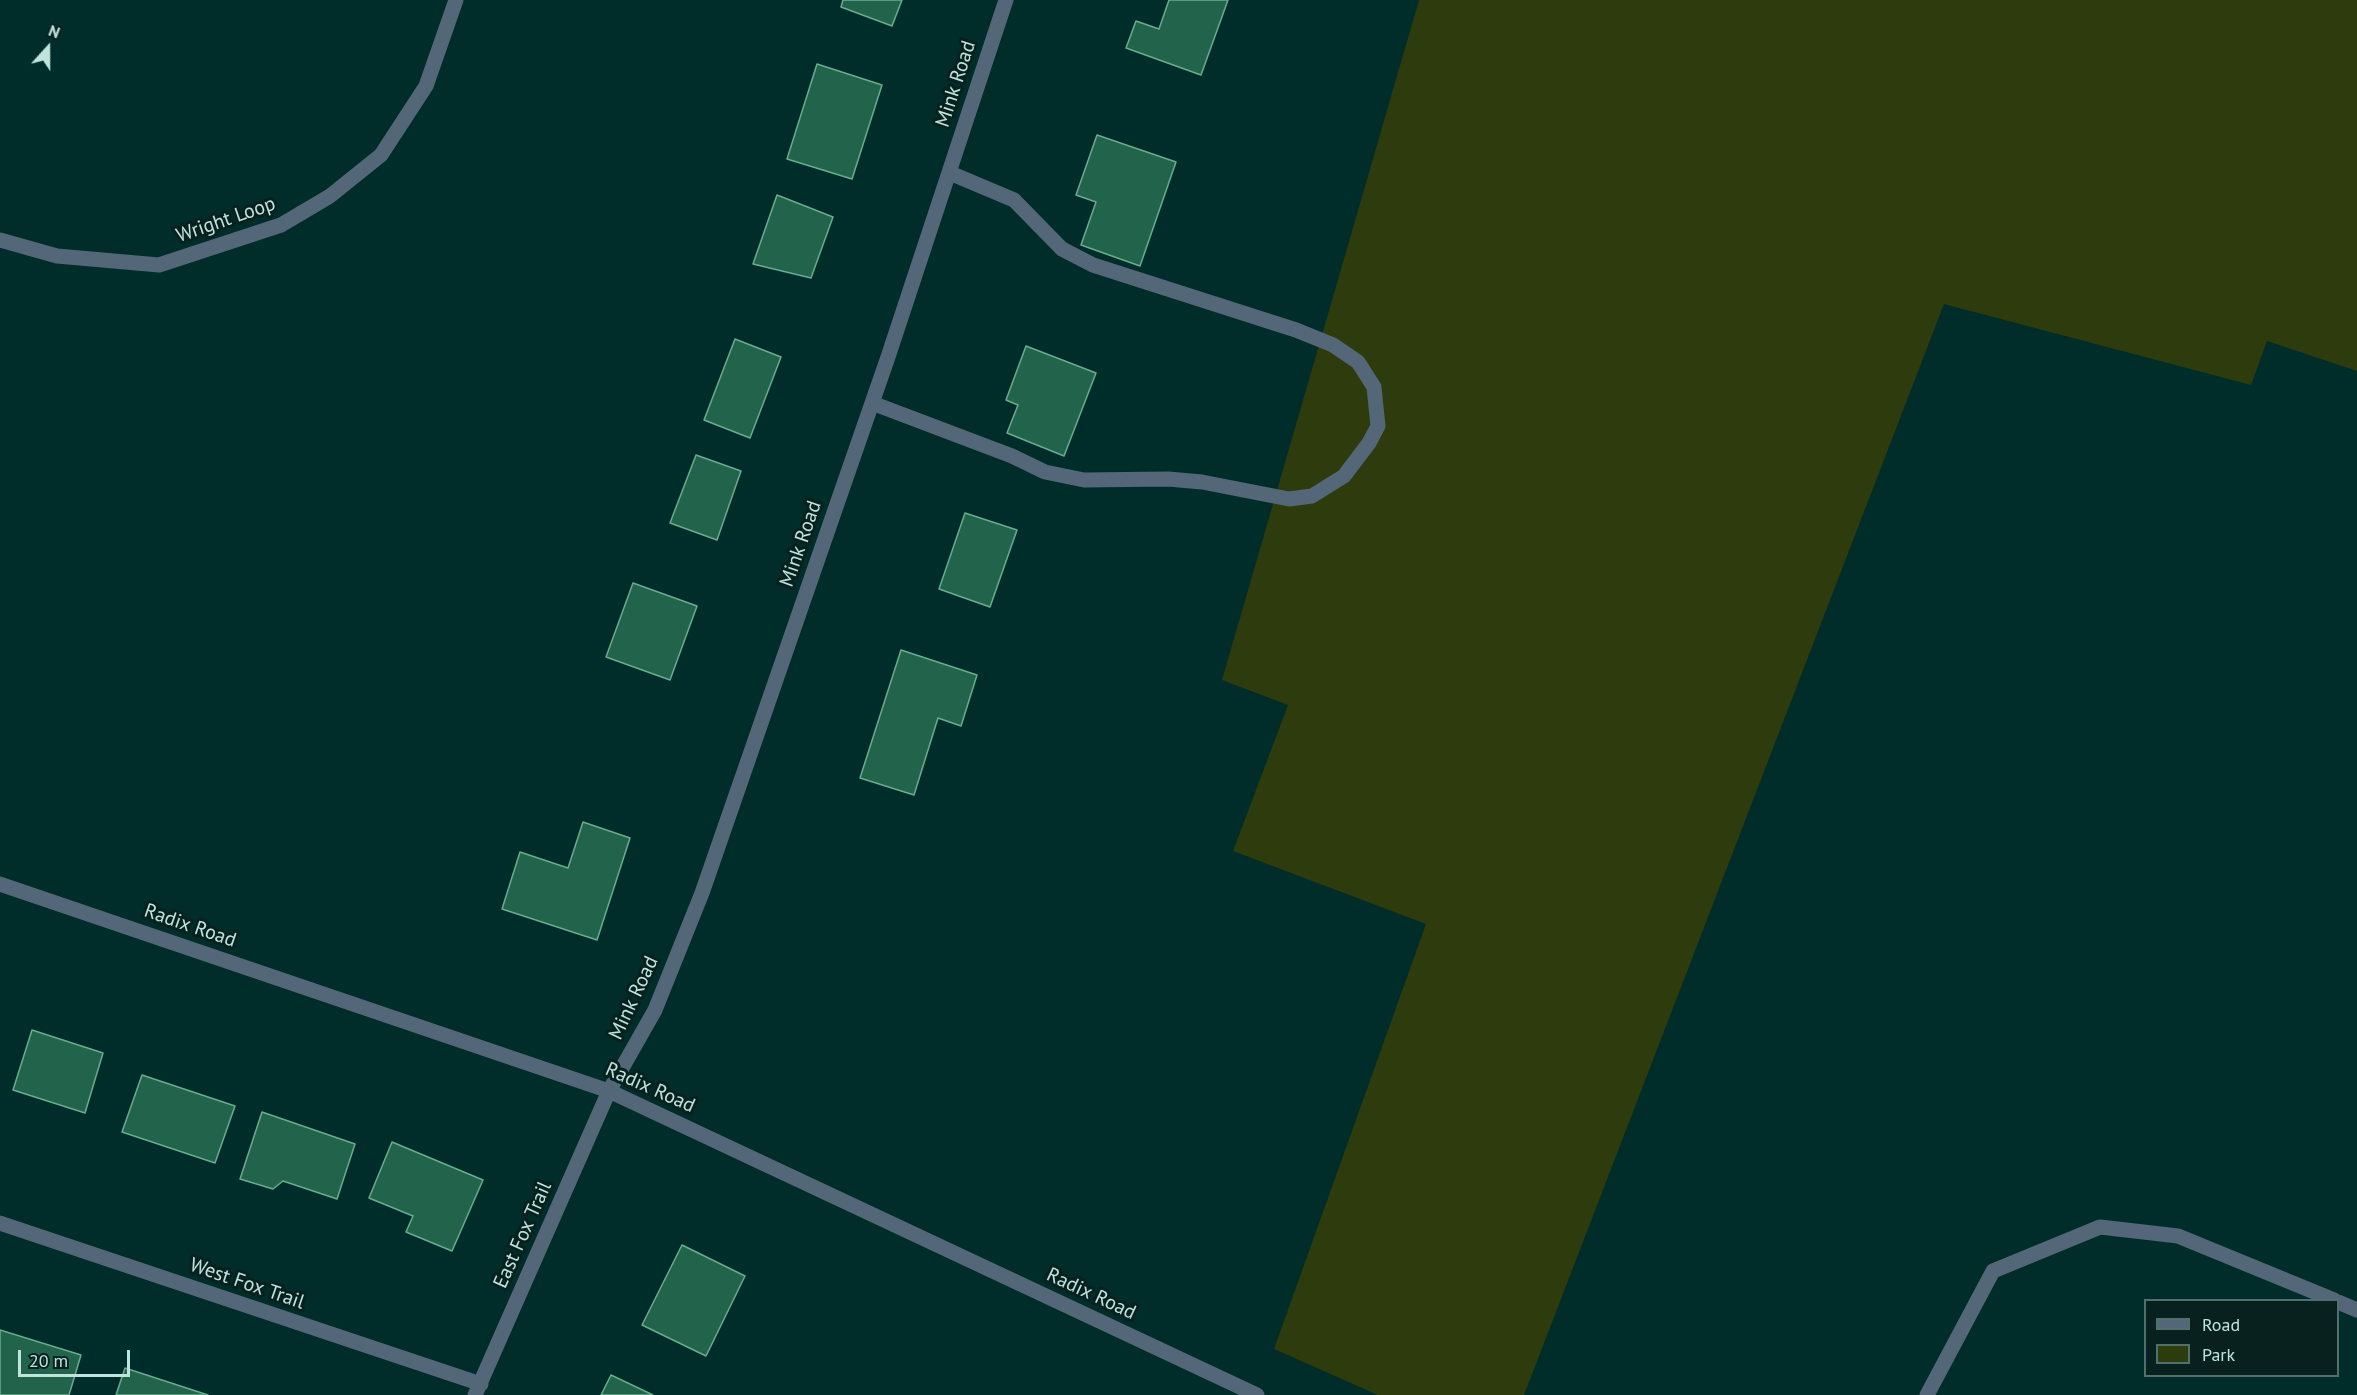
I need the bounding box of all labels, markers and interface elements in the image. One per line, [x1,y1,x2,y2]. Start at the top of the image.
north arrow [18,18,78,78]
text: N [46,20,63,42]
street label: Mink Road [931,38,981,130]
street label: Wright Loop [173,192,279,248]
street label: Mink Road [775,498,827,590]
street label: Radix Road [141,899,239,953]
street label: Mink Road [604,952,664,1044]
street label: Radix Road [601,1058,699,1118]
street label: East Fox Trail [489,1178,557,1292]
street label: West Fox Trail [187,1253,307,1315]
street label: Radix Road [1043,1263,1139,1325]
legend [2144,1299,2339,1377]
text: Road [2202,1313,2240,1336]
scale bar [21,1338,134,1376]
text: Park [2202,1343,2235,1366]
text: 20 m [29,1349,68,1372]

